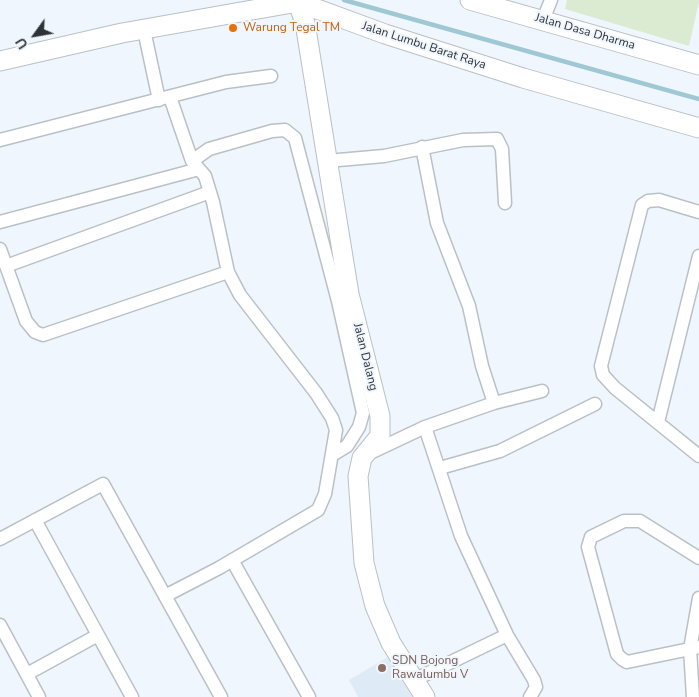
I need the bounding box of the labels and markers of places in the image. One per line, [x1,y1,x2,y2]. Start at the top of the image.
place label: Warung Tegal TM [243,21,340,35]
marker: Warung Tegal TM [227,22,239,34]
place label: SDN Bojong Rawalumbu V [392,654,468,682]
marker: SDN Bojong Rawalumbu V [376,662,388,674]

